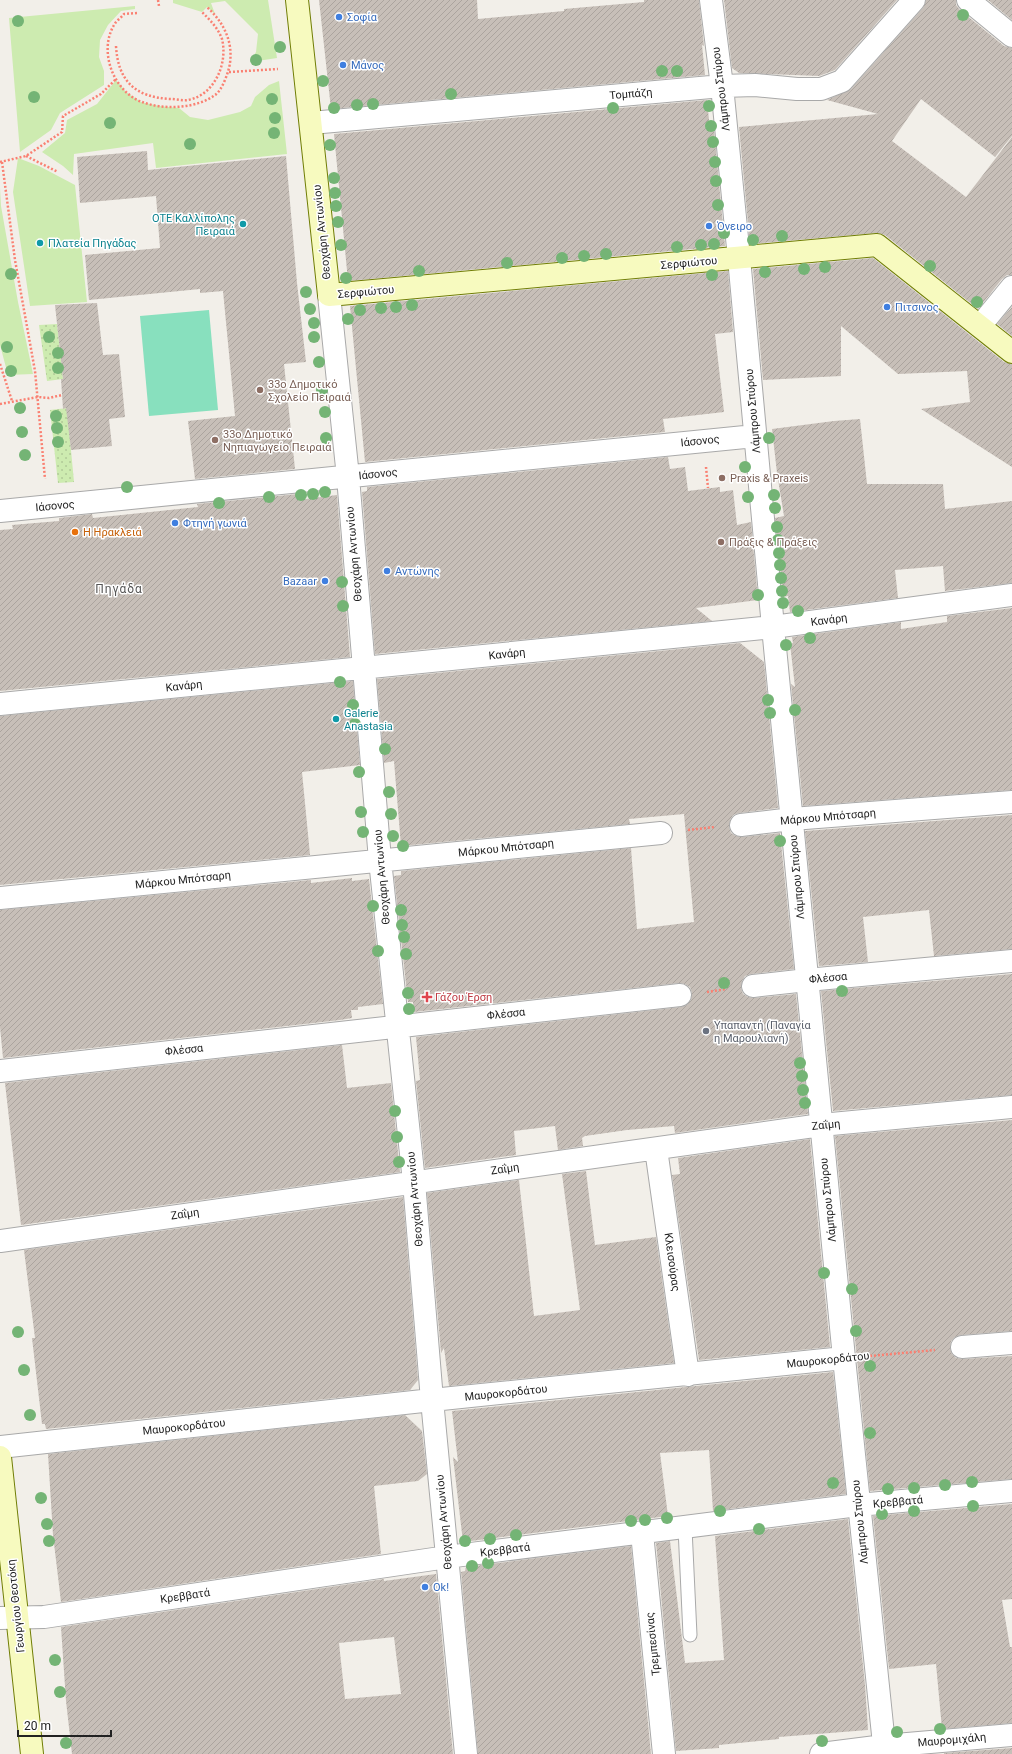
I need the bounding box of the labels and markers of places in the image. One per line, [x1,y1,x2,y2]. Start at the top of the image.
place label: Σοφία [347,11,378,24]
marker: Σοφία [334,12,344,22]
place label: Μάνος [351,59,384,72]
marker: Μάνος [338,60,348,70]
place label: ΟΤΕ Καλλίπολης Πειραιά [152,212,236,238]
marker: ΟΤΕ Καλλίπολης Πειραιά [238,219,248,229]
place label: Όνειρο [716,220,752,233]
marker: Όνειρο [704,221,714,231]
place label: Πλατεία Πηγάδας [48,237,137,250]
marker: Πλατεία Πηγάδας [35,238,45,248]
place label: Πιτσινος [895,301,939,314]
marker: Πιτσινος [882,302,892,312]
place label: 33ο Δημοτικό Σχολείο Πειραιά [268,378,352,404]
marker: 33ο Δημοτικό Σχολείο Πειραιά [255,385,265,395]
place label: 33ο Δημοτικό Νηπιαγωγείο Πειραιά [223,428,332,454]
marker: 33ο Δημοτικό Νηπιαγωγείο Πειραιά [210,435,220,445]
place label: Praxis & Praxeis [730,472,809,485]
marker: Praxis & Praxeis [717,473,727,483]
place label: Φτηνή γωνιά [183,517,247,530]
marker: Φτηνή γωνιά [170,518,180,528]
place label: Η Ηρακλειά [83,526,143,539]
marker: Η Ηρακλειά [70,527,80,537]
place label: Πράξις & Πράξεις [729,536,818,549]
marker: Πράξις & Πράξεις [716,537,726,547]
place label: Αντώνης [395,565,440,578]
marker: Αντώνης [382,566,392,576]
place label: Bazaar [283,575,317,588]
marker: Bazaar [320,576,330,586]
place label: Galerie Anastasia [344,707,393,733]
marker: Galerie Anastasia [331,714,341,724]
place label: Γάζου Έρση [435,991,492,1004]
marker: Γάζου Έρση [422,992,432,1002]
place label: Υπαπαντή (Παναγία η Μαρουλιανή) [714,1019,812,1045]
marker: Υπαπαντή (Παναγία η Μαρουλιανή) [701,1026,711,1036]
place label: Ok! [433,1581,449,1594]
marker: Ok! [420,1582,430,1592]

